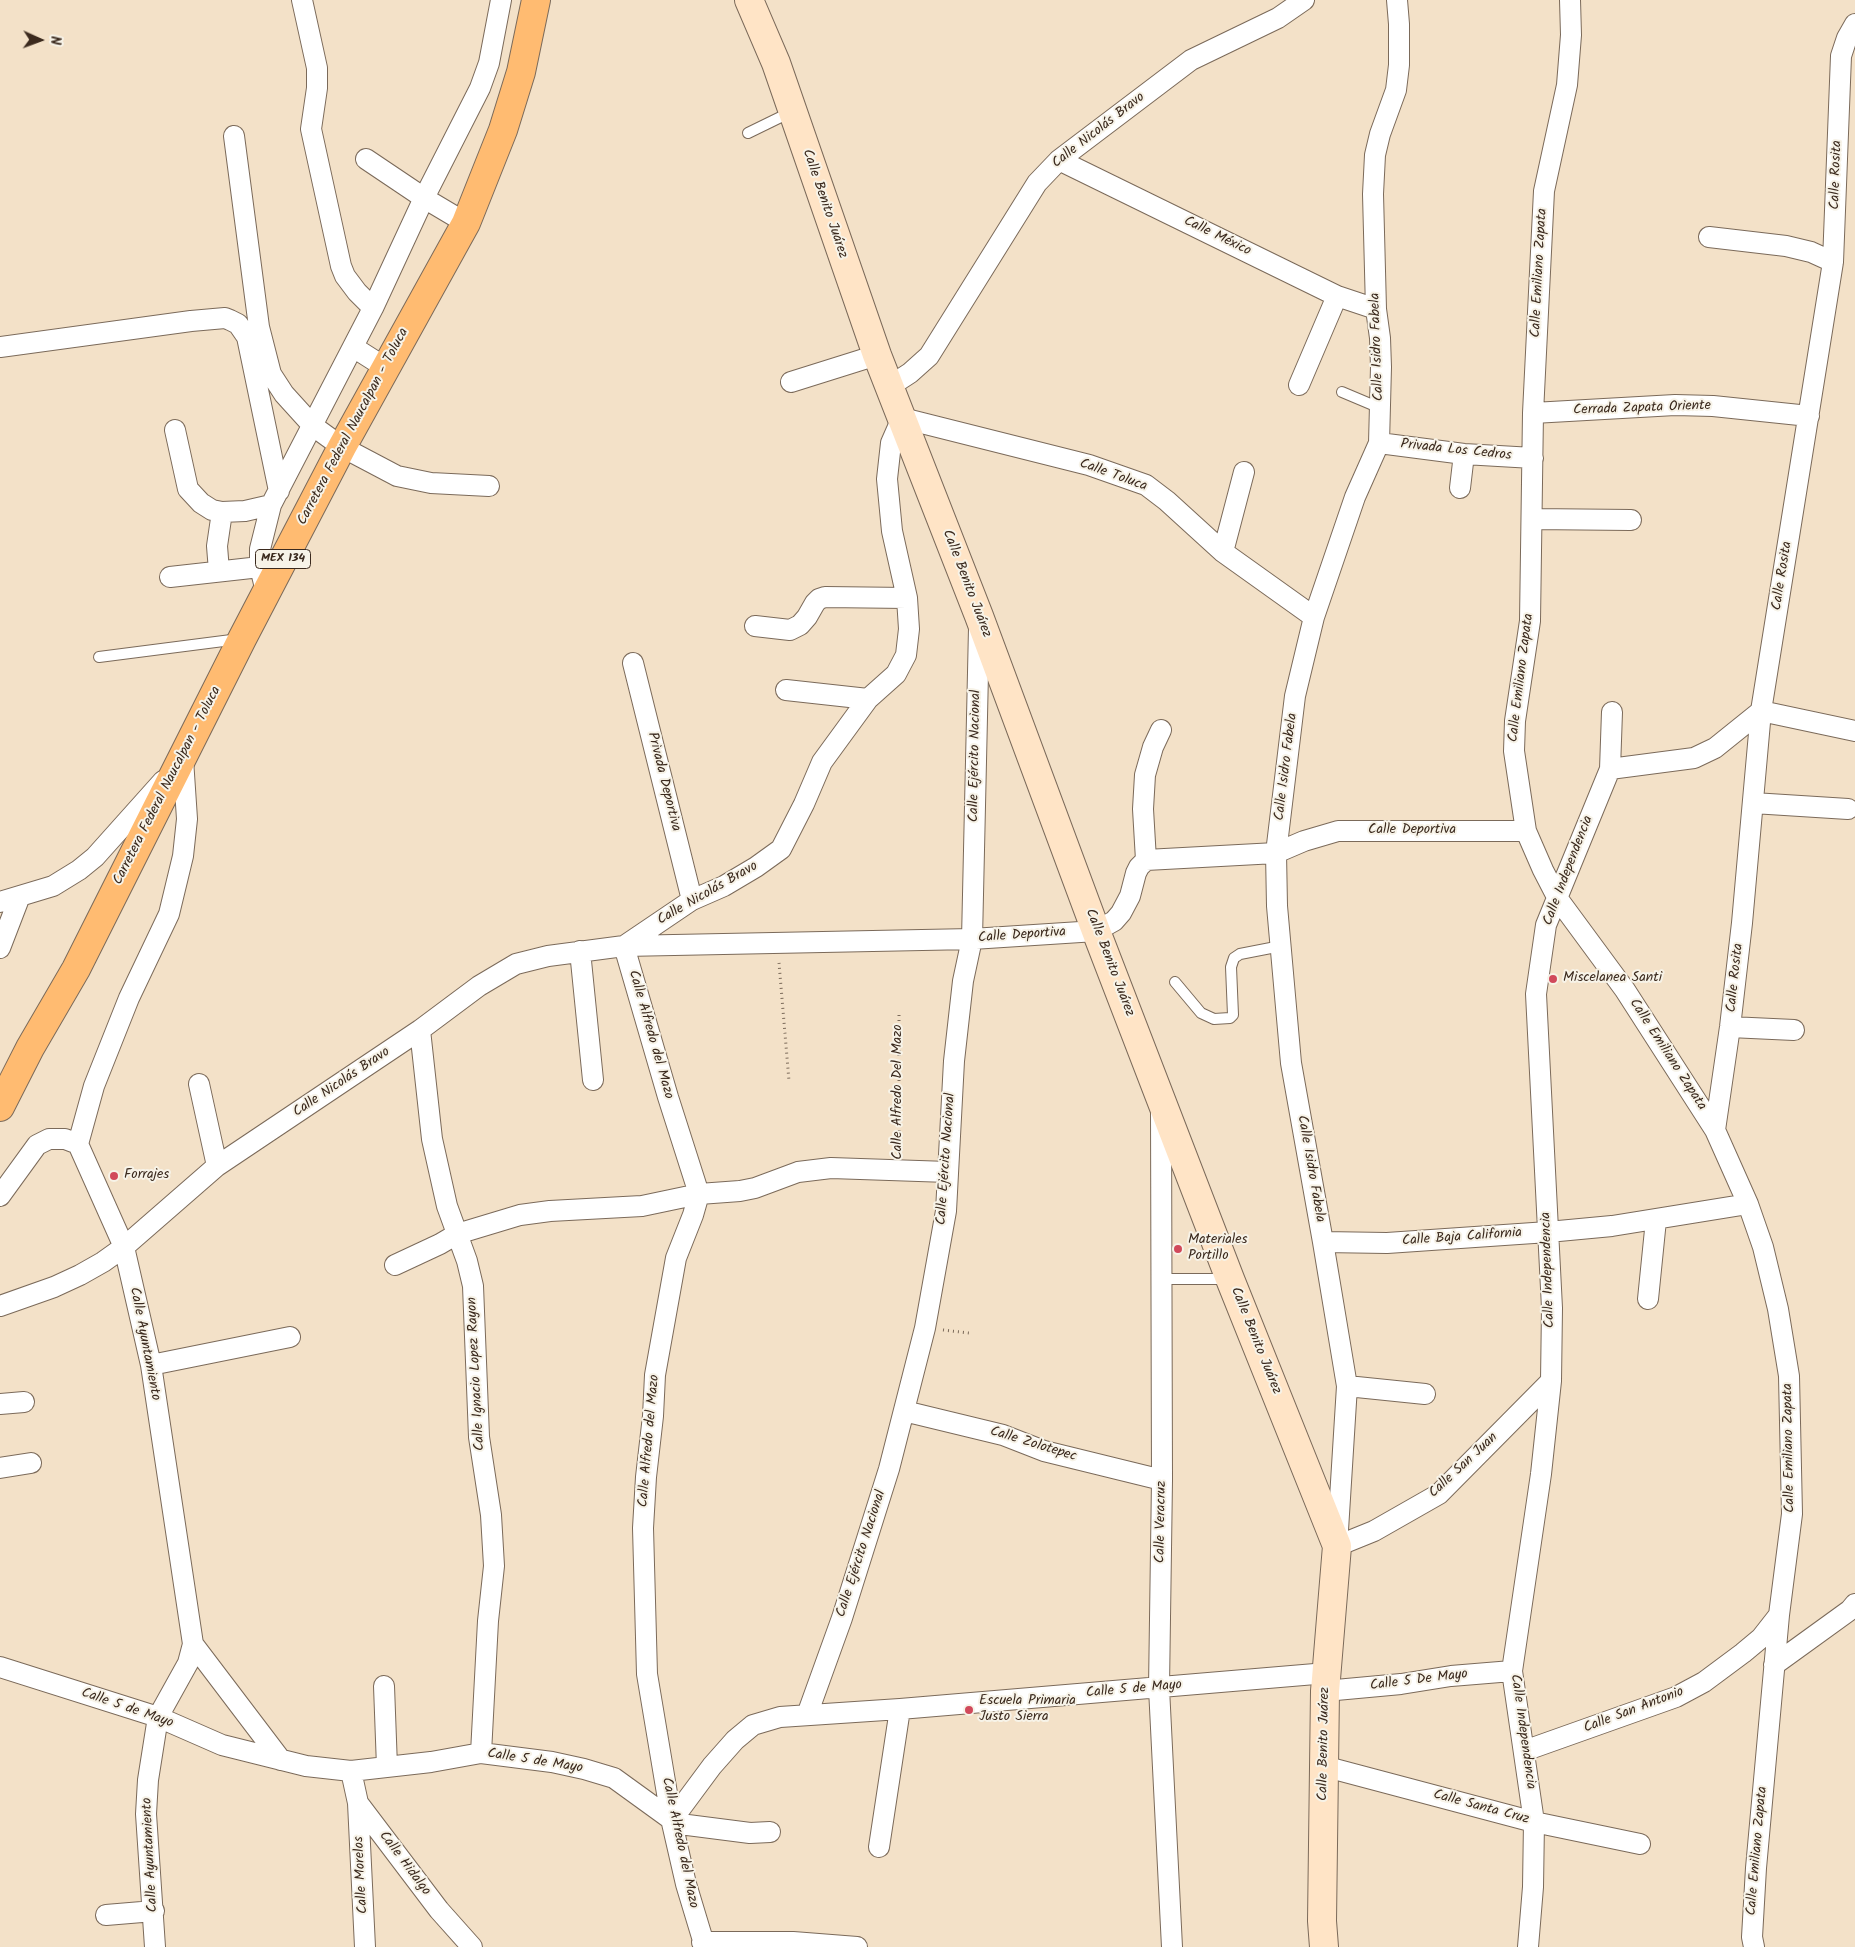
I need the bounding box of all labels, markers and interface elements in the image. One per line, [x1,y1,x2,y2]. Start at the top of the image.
north arrow [15,15,65,65]
text: N [44,36,66,45]
street label: Calle Nicolás Bravo [1049,90,1149,172]
street label: Calle Rosita [1827,140,1847,210]
street label: Calle Benito Juárez [797,147,851,261]
street label: Calle Emiliano Zapata [1528,208,1552,338]
street label: Calle México [1181,213,1253,261]
street label: Calle Isidro Fabela [1368,293,1388,401]
street label: Carretera Federal Naucalpan - Toluca [295,326,413,528]
street label: Cerrada Zapata Oriente [1573,398,1711,420]
street label: Privada Los Cedros [1400,437,1512,465]
street label: Calle Toluca [1077,456,1149,496]
street label: Calle Benito Juárez [938,528,994,640]
street label: Calle Rosita [1769,540,1797,612]
road number: MEX 134 [256,550,310,568]
street label: Calle Emiliano Zapata [1506,613,1538,743]
street label: Carretera Federal Naucalpan - Toluca [110,684,226,888]
street label: Calle Ejército Nacional [966,690,986,822]
street label: Calle Isidro Fabela [1272,712,1302,822]
street label: Privada Deportiva [643,731,683,833]
street label: Calle Independencia [1540,814,1598,928]
street label: Calle Deportiva [1368,823,1456,839]
street label: Calle Nicolás Bravo [655,858,761,930]
street label: Calle Benito Juárez [1081,907,1137,1019]
street label: Calle Deportiva [978,925,1066,947]
street label: Calle Rosita [1724,943,1748,1013]
street label: Calle Alfredo del Mazo [624,969,676,1101]
place label: Miscelanea Santi [1563,971,1662,987]
marker: Miscelanea Santi [1547,973,1559,985]
street label: Calle Emiliano Zapata [1625,996,1709,1114]
street label: Calle Alfredo Del Mazo [891,1024,907,1160]
street label: Calle Nicolás Bravo [290,1044,394,1122]
street label: Calle Ejército Nacional [934,1092,960,1226]
street label: Calle Isidro Fabela [1292,1114,1328,1224]
place label: Forrajes [124,1168,169,1184]
marker: Forrajes [108,1170,120,1182]
street label: Calle Independencia [1539,1212,1559,1328]
street label: Calle Baja California [1401,1225,1523,1251]
place label: Materiales Portillo [1188,1233,1248,1266]
marker: Materiales Portillo [1172,1243,1184,1255]
street label: Calle Benito Juárez [1226,1285,1284,1397]
street label: Calle Ayuntamiento [125,1286,163,1402]
street label: Calle Ignacio Lopez Rayon [465,1297,489,1451]
street label: Calle Alfredo del Mazo [636,1374,664,1508]
street label: Calle Emiliano Zapata [1780,1383,1800,1513]
street label: Calle Zolotepec [988,1424,1078,1466]
street label: Calle San Juan [1426,1430,1502,1502]
street label: Calle Veracruz [1153,1481,1171,1563]
street label: Calle Ejército Nacional [834,1488,890,1620]
street label: Calle 5 De Mayo [1369,1667,1469,1695]
street label: Calle Independencia [1506,1673,1538,1791]
street label: Calle 5 de Mayo [1085,1677,1183,1703]
street label: Calle San Antonio [1582,1684,1686,1738]
street label: Calle 5 de Mayo [79,1685,175,1733]
street label: Calle Benito Juárez [1316,1687,1334,1801]
place label: Escuela Primaria Justo Sierra [979,1694,1076,1726]
marker: Escuela Primaria Justo Sierra [963,1704,975,1716]
street label: Calle 5 de Mayo [486,1746,584,1778]
street label: Calle Alfredo del Mazo [657,1776,701,1910]
street label: Calle Emiliano Zapata [1744,1786,1772,1916]
street label: Calle Santa Cruz [1431,1787,1531,1829]
street label: Calle Ayuntamiento [140,1797,162,1913]
street label: Calle Hidalgo [374,1828,434,1900]
street label: Calle Morelos [352,1836,372,1914]

